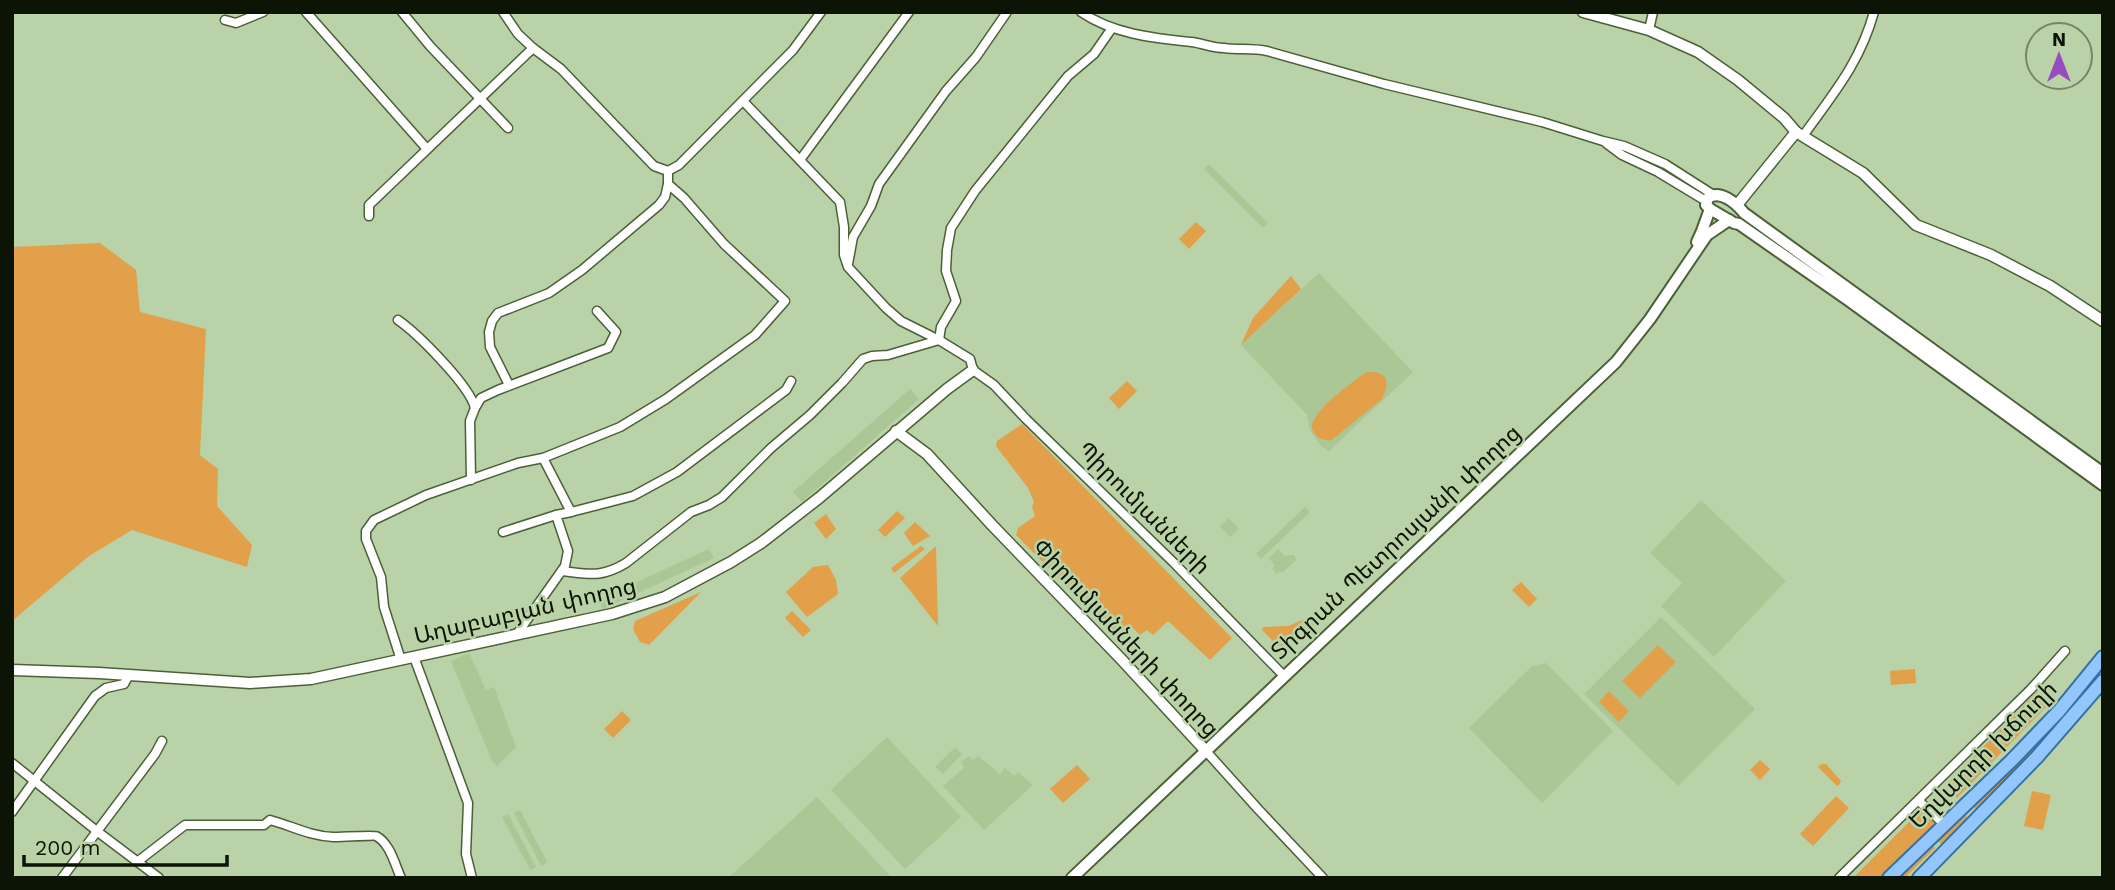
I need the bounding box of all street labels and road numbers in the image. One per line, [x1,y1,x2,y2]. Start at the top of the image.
street label: Տիգրան Պետրոսյանի փողոց [1266,419,1526,665]
street label: Պիրումյանների [1072,436,1216,580]
street label: Փիրումյանների փողոց [1027,534,1225,742]
street label: Աղաբաբյան փողոց [411,572,639,650]
street label: Եղվարդի խճուղի [1903,675,2063,835]

